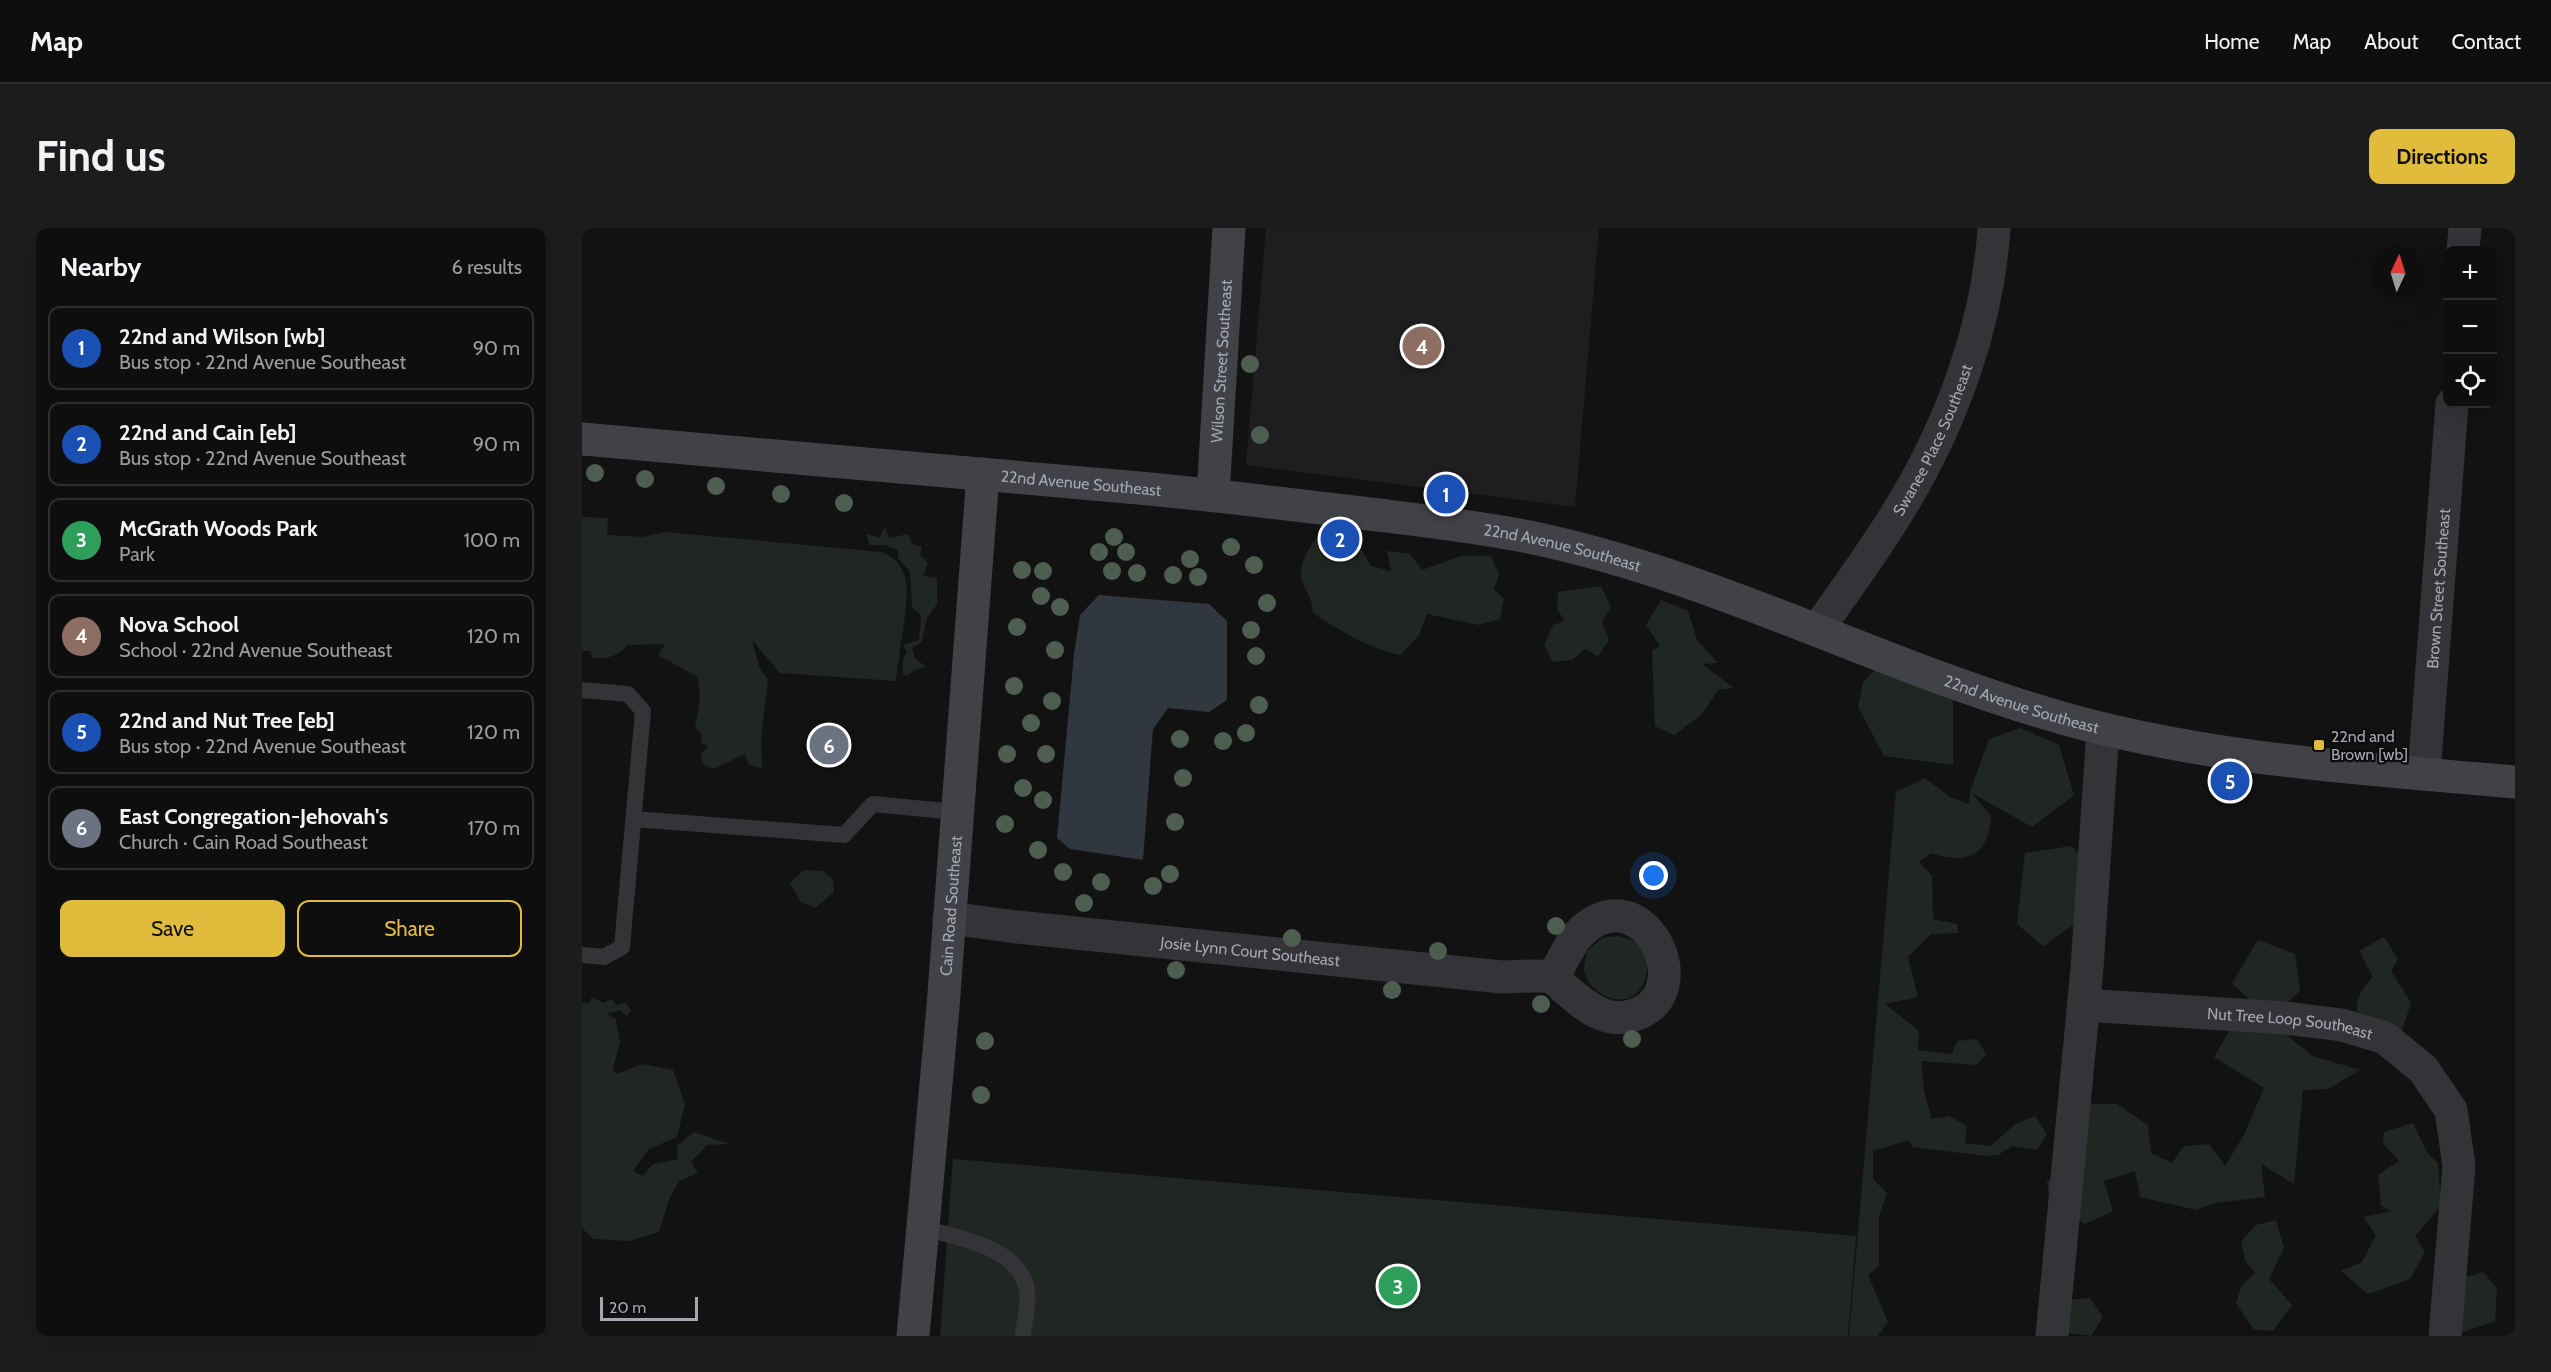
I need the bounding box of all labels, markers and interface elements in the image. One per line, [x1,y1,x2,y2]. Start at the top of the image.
text: Map [30,24,83,58]
text: Home [2204,29,2260,54]
text: Map [2293,29,2331,54]
text: About [2364,29,2418,54]
text: Contact [2451,29,2521,54]
button: Directions [2369,129,2515,184]
text: Find us [36,130,165,182]
north arrow [2371,246,2425,300]
map controls [2443,246,2497,408]
button: + [2443,246,2497,300]
text: Nearby [60,251,141,283]
text: 6 results [451,255,522,279]
street label: Wilson Street Southeast [1207,278,1236,444]
button: − [2443,300,2497,354]
text: 22nd and Wilson [wb] [119,323,326,350]
pin: 4 [1402,324,1442,368]
text: 1 [78,336,85,360]
text: 90 m [473,336,520,360]
text: Bus stop · 22nd Avenue Southeast [119,350,406,374]
button: locate [2443,354,2497,408]
street label: Swanee Place Southeast [1889,361,1976,519]
text: 22nd and Cain [eb] [119,419,296,446]
text: 2 [76,432,87,456]
text: 90 m [473,432,520,456]
text: Bus stop · 22nd Avenue Southeast [119,446,406,470]
street label: 22nd Avenue Southeast [1000,467,1163,500]
pin: 1 [1426,472,1466,516]
street label: Brown Street Southeast [2423,507,2454,669]
text: McGrath Woods Park [119,515,318,542]
pin: 2 [1320,516,1359,562]
street label: 22nd Avenue Southeast [1482,520,1644,576]
text: 3 [76,528,87,552]
text: 100 m [464,528,520,552]
text: Park [119,542,155,566]
text: Nova School [119,611,239,638]
text: 4 [75,624,88,648]
text: 120 m [467,624,520,648]
text: School · 22nd Avenue Southeast [119,638,392,662]
street label: 22nd Avenue Southeast [1941,671,2101,738]
text: 22nd and Nut Tree [eb] [119,707,335,734]
text: 5 [76,720,87,744]
text: 120 m [467,720,520,744]
pin: 6 [810,722,848,768]
place label: 22nd and Brown [wb] [2331,727,2408,764]
text: Bus stop · 22nd Avenue Southeast [119,734,406,758]
marker: 22nd and Brown [wb] [2312,738,2326,752]
pin: 5 [2210,758,2250,804]
text: East Congregation-Jehovah's [119,803,388,830]
text: 6 [76,816,87,840]
text: 170 m [468,816,520,840]
text: Church · Cain Road Southeast [119,830,368,854]
street label: Cain Road Southeast [936,834,966,976]
your location [1639,861,1668,890]
button: Save [60,900,285,957]
button: Share [297,900,522,957]
street label: Josie Lynn Court Southeast [1158,933,1341,970]
street label: Nut Tree Loop Southeast [2207,1004,2376,1044]
pin: 3 [1378,1264,1418,1308]
scale bar [600,1294,698,1322]
text: 20 m [609,1298,646,1317]

